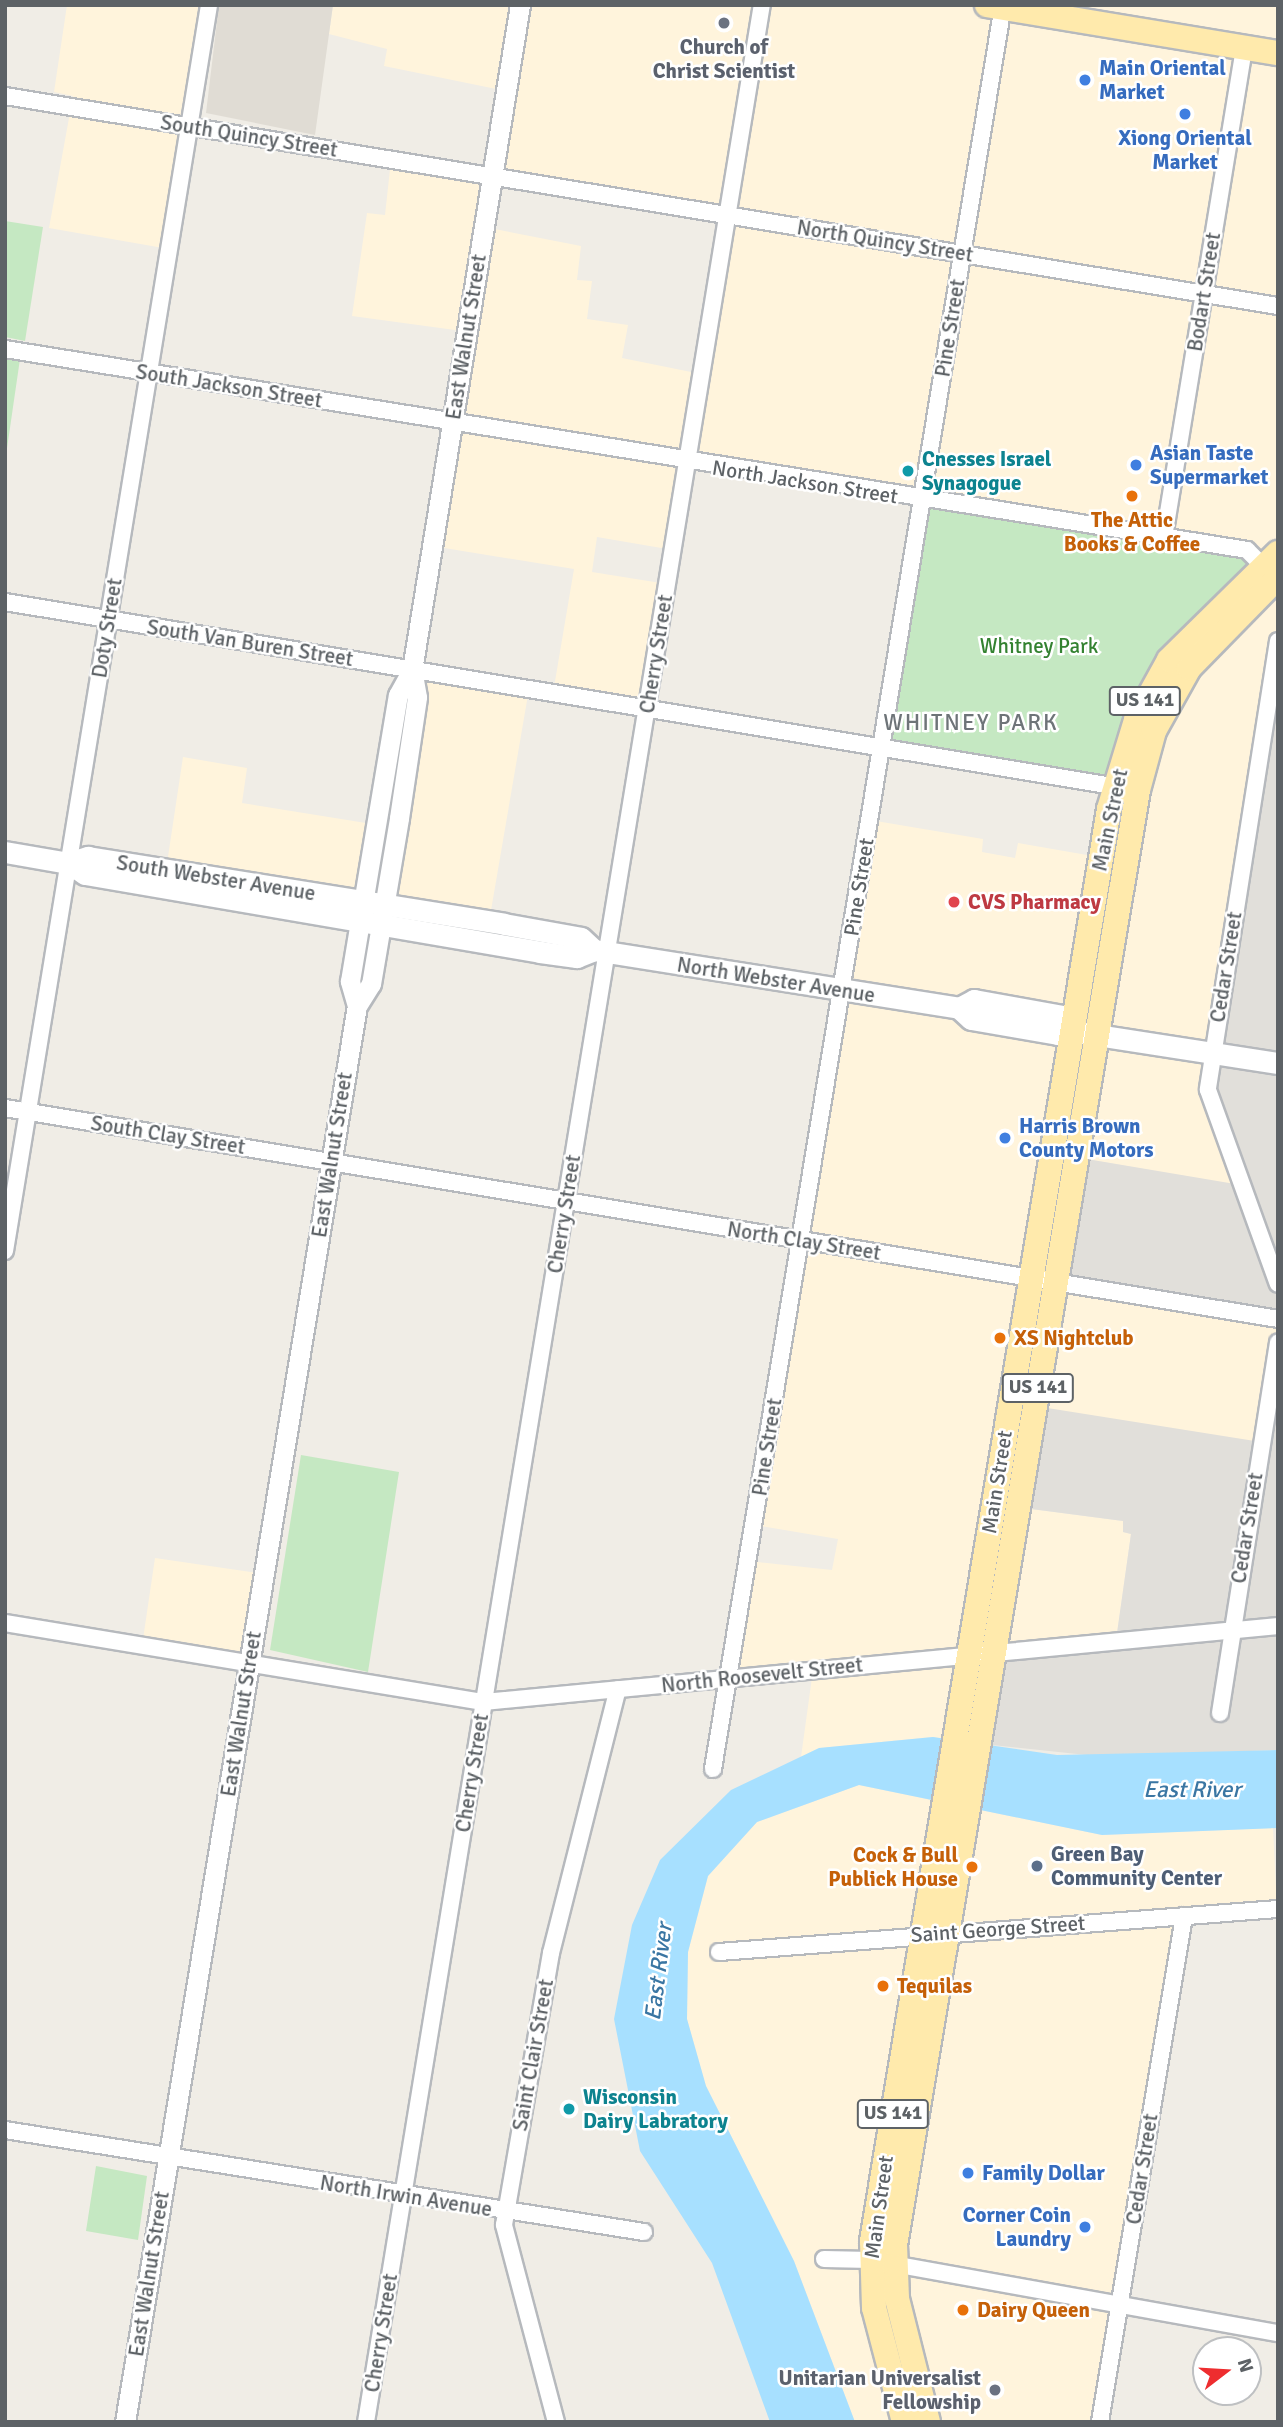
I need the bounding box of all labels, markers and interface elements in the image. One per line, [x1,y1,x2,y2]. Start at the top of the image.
marker: Church of Christ Scientist [716,15,732,31]
place label: Church of Christ Scientist [653,34,795,84]
place label: Main Oriental Market [1099,55,1226,105]
marker: Main Oriental Market [1077,72,1093,88]
marker: Xiong Oriental Market [1177,106,1193,122]
street label: South Quincy Street [159,110,339,162]
place label: Xiong Oriental Market [1118,125,1252,175]
street label: North Quincy Street [795,215,975,267]
street label: Bodart Street [1182,231,1226,353]
street label: East Walnut Street [440,253,492,421]
street label: Pine Street [930,277,970,379]
street label: South Jackson Street [134,359,324,413]
place label: Asian Taste Supermarket [1150,440,1268,490]
place label: Cnesses Israel Synagogue [922,446,1051,496]
street label: North Jackson Street [710,455,900,509]
marker: Asian Taste Supermarket [1128,457,1144,473]
marker: Cnesses Israel Synagogue [900,463,916,479]
marker: The Attic Books & Coffee [1124,488,1140,504]
place label: The Attic Books & Coffee [1064,507,1200,557]
street label: Doty Street [87,576,127,680]
street label: Cherry Street [634,593,678,715]
street label: South Van Buren Street [145,614,355,672]
park label: Whitney Park [980,633,1098,659]
road number: US 141 [1108,686,1182,716]
district label: WHITNEY PARK [885,709,1057,737]
street label: Main Street [1087,766,1133,874]
street label: Pine Street [839,836,879,938]
street label: South Webster Avenue [115,850,317,906]
place label: CVS Pharmacy [968,889,1101,915]
marker: CVS Pharmacy [946,894,962,910]
street label: Cedar Street [1205,910,1247,1024]
street label: North Webster Avenue [675,952,877,1008]
street label: East Walnut Street [306,1071,358,1239]
street label: South Clay Street [89,1110,247,1160]
place label: Harris Brown County Motors [1019,1113,1154,1163]
marker: Harris Brown County Motors [997,1130,1013,1146]
street label: Cherry Street [542,1153,586,1275]
street label: North Clay Street [725,1216,883,1266]
place label: XS Nightclub [1014,1325,1134,1351]
marker: XS Nightclub [992,1330,1008,1346]
road number: US 141 [1001,1372,1075,1404]
street label: Pine Street [747,1396,787,1498]
street label: Main Street [976,1429,1018,1535]
street label: Cedar Street [1226,1471,1268,1585]
street label: East Walnut Street [215,1630,267,1798]
street label: North Roosevelt Street [660,1652,864,1698]
street label: Cherry Street [450,1712,494,1834]
water label: East River [1143,1776,1241,1804]
place label: Green Bay Community Center [1051,1841,1222,1891]
place label: Cock & Bull Publick House [828,1842,958,1892]
marker: Green Bay Community Center [1029,1858,1045,1874]
marker: Cock & Bull Publick House [964,1859,980,1875]
street label: Saint George Street [910,1910,1086,1948]
water label: East River [639,1922,679,2022]
place label: Tequilas [897,1973,972,1999]
street label: Saint Clair Street [507,1977,559,2133]
marker: Tequilas [875,1978,891,1994]
place label: Wisconsin Dairy Labratory [583,2084,728,2134]
road number: US 141 [856,2098,930,2130]
marker: Wisconsin Dairy Labratory [561,2101,577,2117]
street label: Cedar Street [1121,2112,1163,2226]
street label: Main Street [859,2154,899,2260]
place label: Family Dollar [982,2160,1105,2186]
marker: Family Dollar [960,2165,976,2181]
street label: North Irwin Avenue [318,2170,494,2222]
street label: East Walnut Street [123,2190,175,2358]
place label: Corner Coin Laundry [963,2202,1071,2252]
marker: Corner Coin Laundry [1077,2219,1093,2235]
street label: Cherry Street [359,2272,403,2394]
place label: Dairy Queen [977,2297,1090,2323]
marker: Dairy Queen [955,2302,971,2318]
north arrow [1192,2336,1262,2406]
text: N [1232,2356,1259,2375]
place label: Unitarian Universalist Fellowship [778,2365,981,2415]
marker: Unitarian Universalist Fellowship [987,2382,1003,2398]

